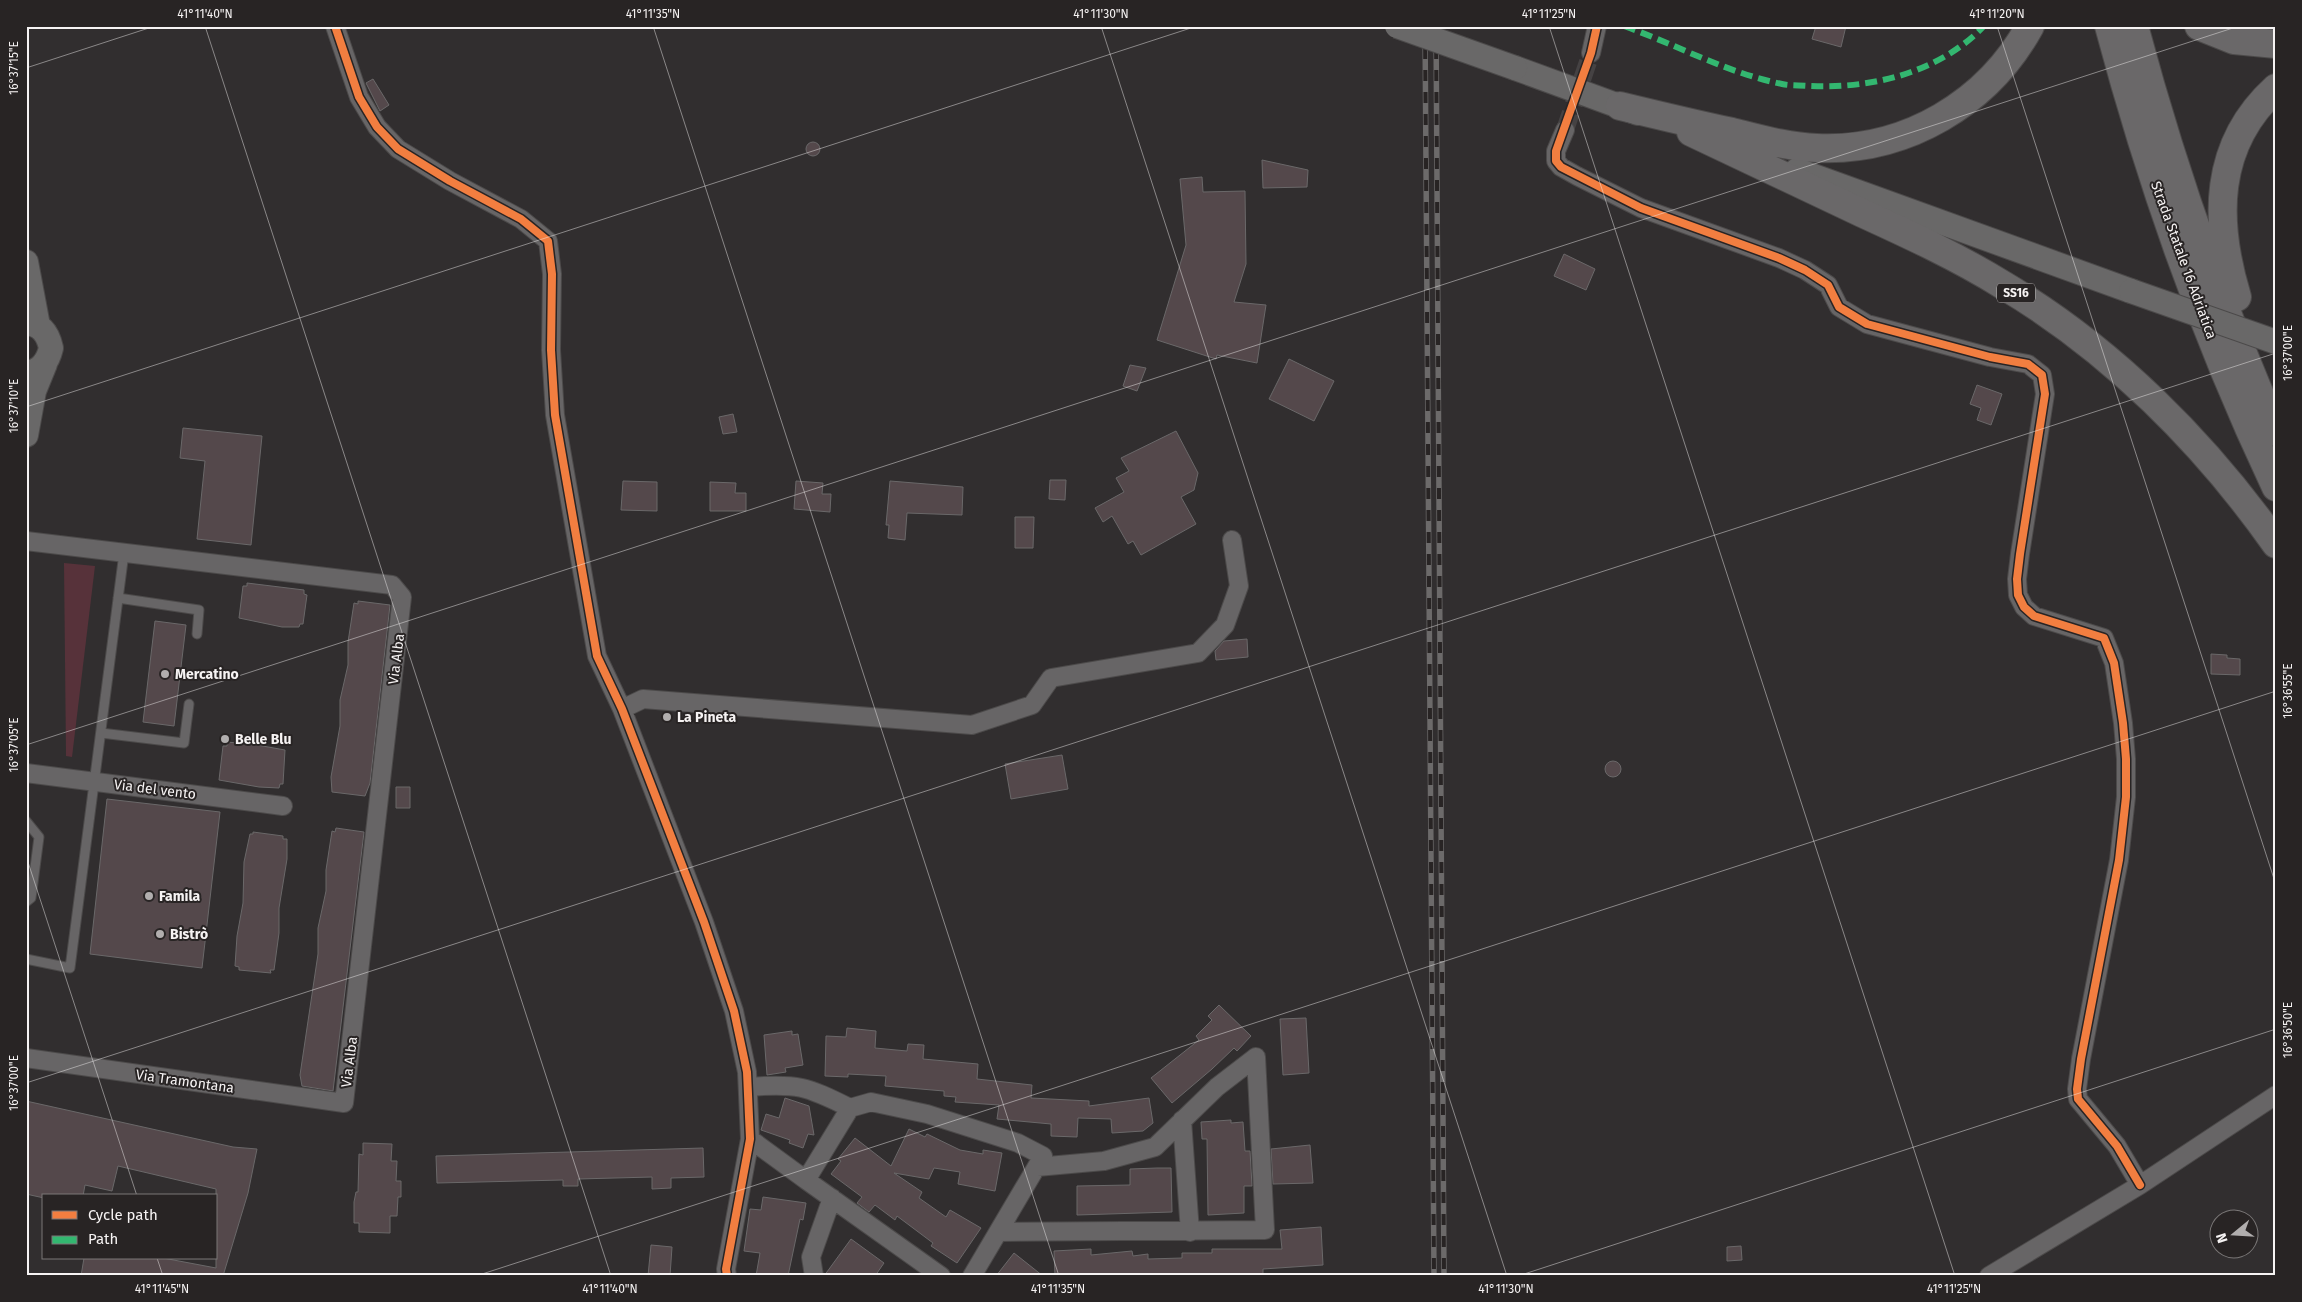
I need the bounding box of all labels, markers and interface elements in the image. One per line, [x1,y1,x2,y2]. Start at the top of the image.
text: 41°11'40"N [177,7,233,21]
text: 41°11'35"N [626,7,680,21]
text: 41°11'30"N [1073,7,1129,21]
text: 41°11'25"N [1522,7,1576,21]
text: 41°11'20"N [1969,7,2025,21]
text: 16°37'15"E [7,41,21,95]
street label: Strada Statale 16 Adriatica [2147,179,2220,341]
road number: SS16 [1997,284,2035,302]
text: 16°37'00"E [2281,325,2295,381]
text: 16°37'10"E [7,379,21,433]
street label: Via Alba [385,633,408,685]
text: 16°36'55"E [2281,663,2295,719]
place label: Mercatino [175,666,239,683]
marker: Mercatino [159,668,171,680]
place label: La Pineta [677,709,736,726]
marker: La Pineta [661,711,673,723]
text: 16°37'05"E [7,717,21,773]
place label: Belle Blu [235,731,291,748]
marker: Belle Blu [219,733,231,745]
street label: Via del vento [113,776,197,803]
place label: Famila [159,888,201,905]
marker: Famila [143,890,155,902]
place label: Bistrò [170,926,208,943]
marker: Bistrò [154,928,166,940]
text: 16°36'50"E [2281,1002,2295,1058]
street label: Via Alba [338,1036,361,1088]
text: 16°37'00"E [7,1055,21,1111]
street label: Via Tramontana [135,1066,235,1097]
legend [42,1194,218,1260]
text: Cycle path [88,1206,158,1224]
north arrow [2210,1210,2260,1260]
text: Path [88,1230,118,1248]
text: N [2213,1231,2232,1245]
text: 41°11'45"N [135,1282,189,1296]
text: 41°11'40"N [582,1282,638,1296]
text: 41°11'35"N [1031,1282,1085,1296]
text: 41°11'30"N [1478,1282,1534,1296]
text: 41°11'25"N [1927,1282,1981,1296]

